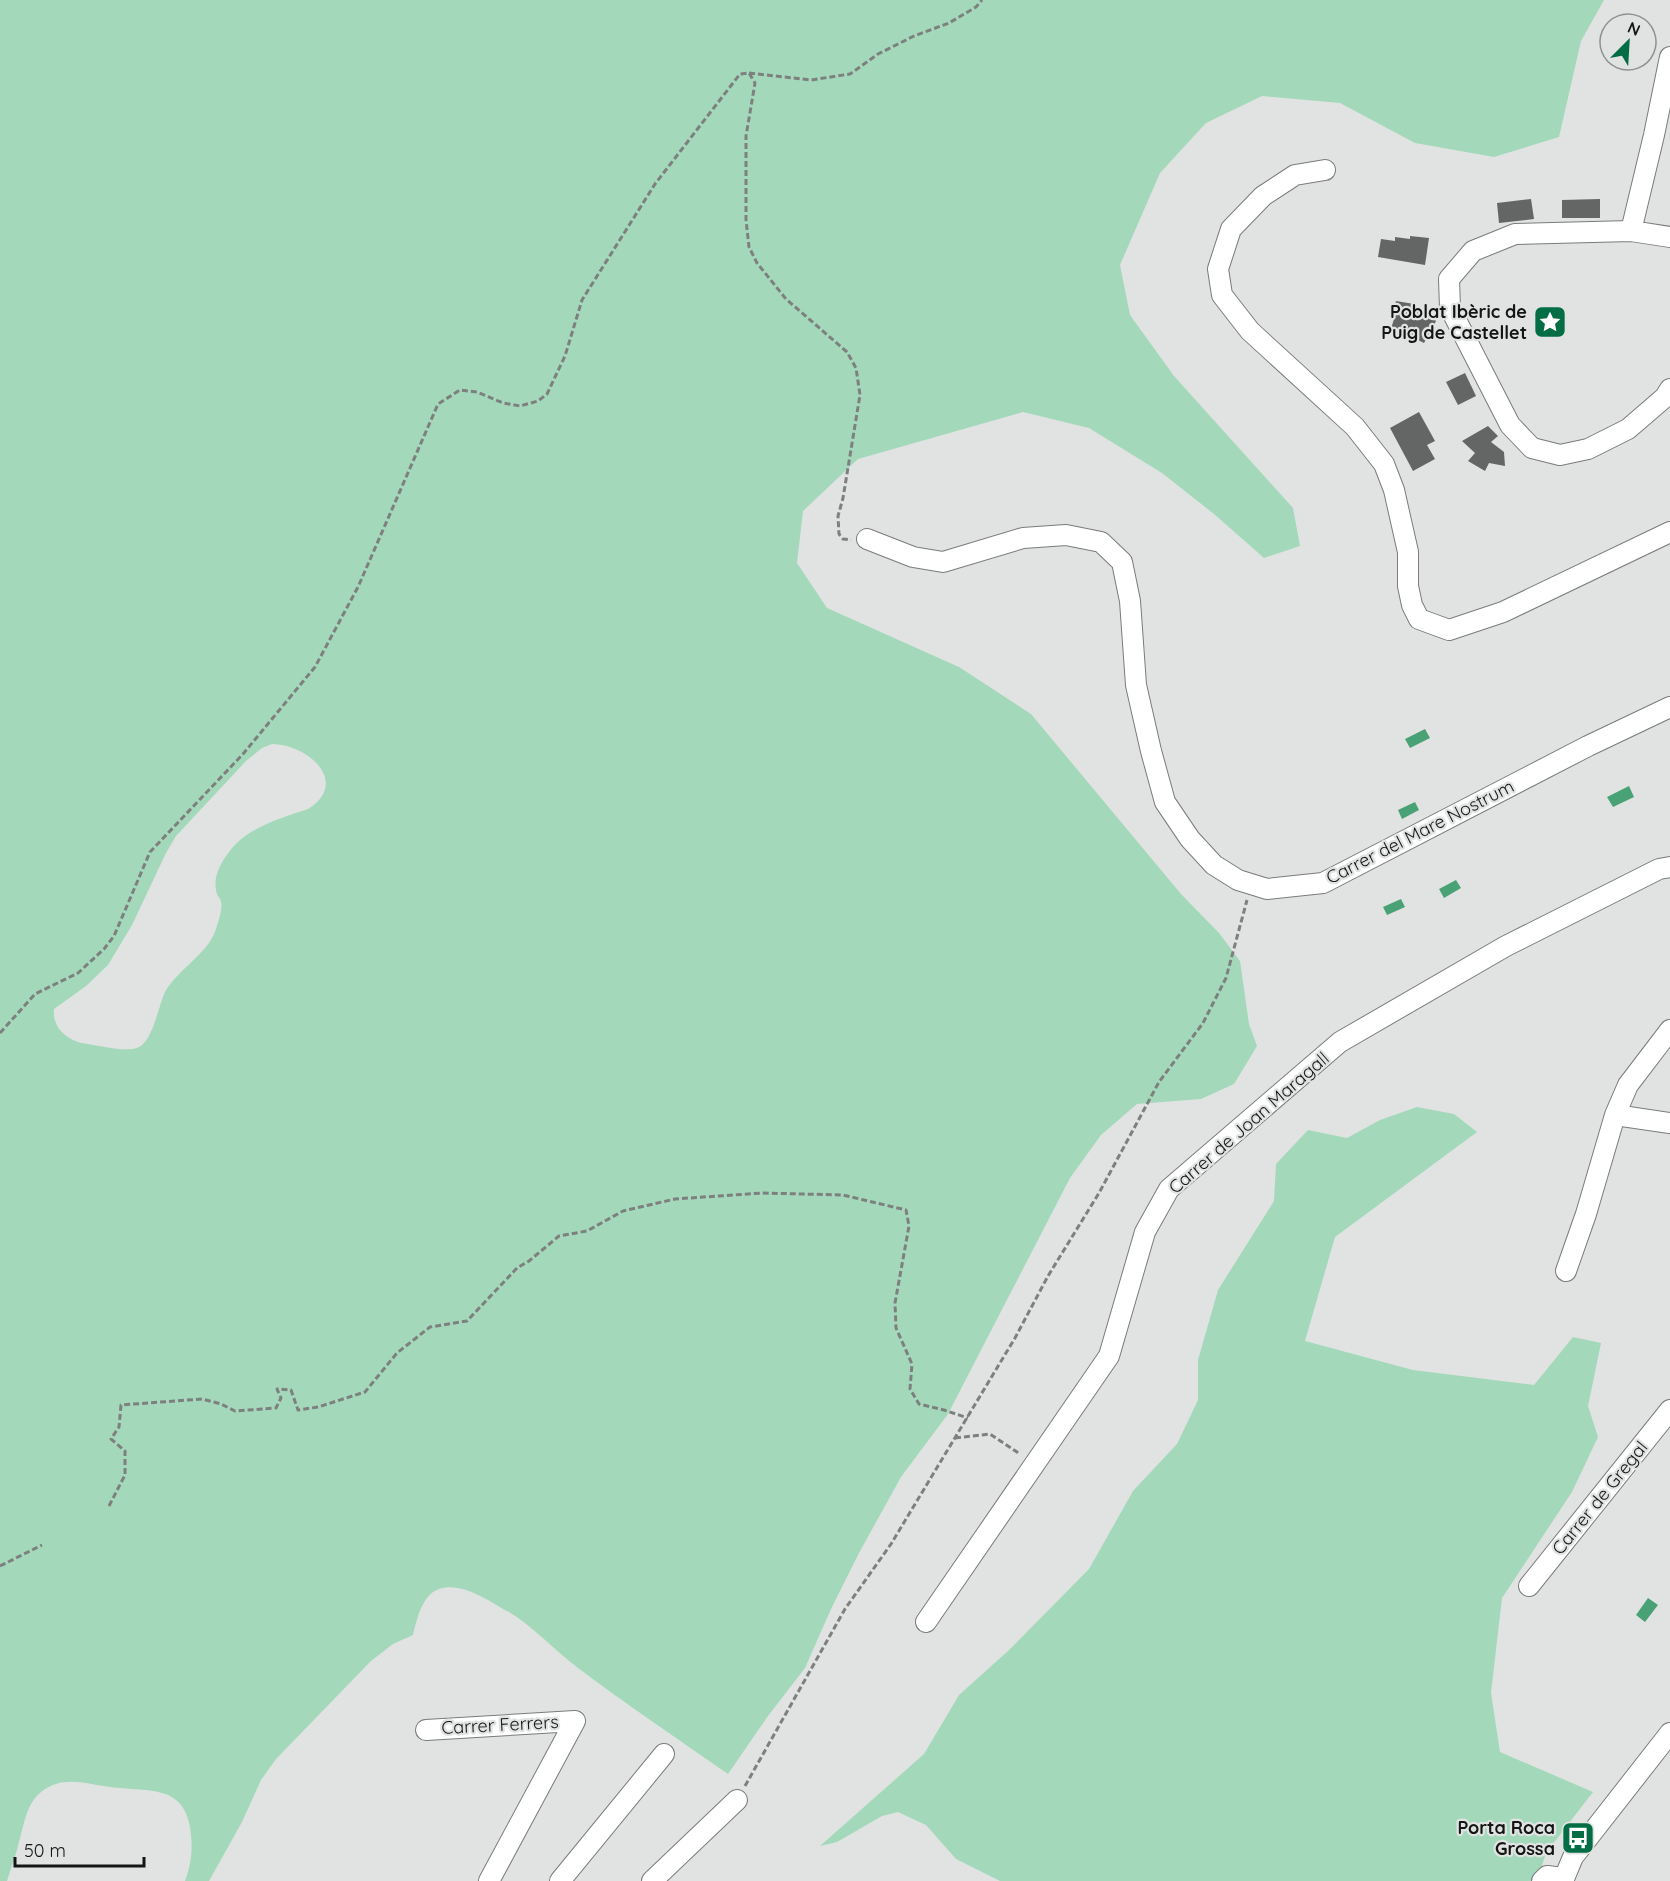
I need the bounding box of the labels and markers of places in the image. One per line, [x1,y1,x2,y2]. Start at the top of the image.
place label: Poblat Ibèric de Puig de Castellet [1381,300,1527,344]
place icon: Poblat Ibèric de Puig de Castellet [1532,304,1568,340]
place label: Porta Roca Grossa [1457,1816,1555,1860]
bus stop icon: Porta Roca Grossa [1560,1820,1596,1856]

